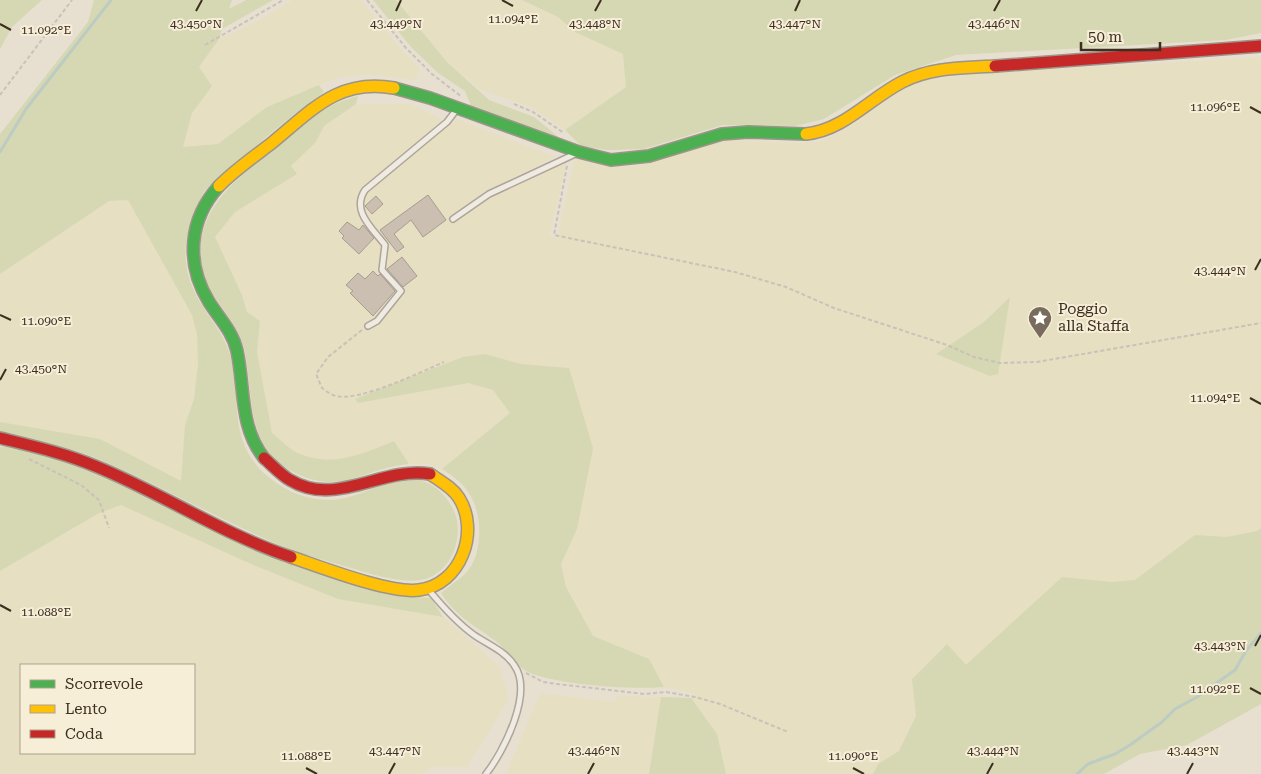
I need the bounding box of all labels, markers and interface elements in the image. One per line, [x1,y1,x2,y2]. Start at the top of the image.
text: 11.094°E [488,12,538,26]
text: 43.450°N [170,17,222,31]
text: 43.449°N [370,17,422,31]
text: 43.448°N [569,17,621,31]
text: 43.447°N [769,17,821,31]
text: 43.446°N [968,17,1020,31]
scale bar [1081,20,1160,52]
text: 11.092°E [21,23,71,37]
text: 50 m [1088,28,1123,46]
text: 11.096°E [1190,100,1240,114]
text: 43.444°N [1194,264,1246,278]
place label: Poggio alla Staffa [1058,300,1129,335]
place icon: Poggio alla Staffa [1027,305,1053,339]
text: 11.090°E [21,314,71,328]
text: 43.450°N [15,362,67,376]
text: 11.094°E [1190,391,1240,405]
text: 11.088°E [21,605,71,619]
text: 43.443°N [1194,639,1246,653]
legend [20,664,195,754]
text: Scorrevole [65,675,143,693]
text: 11.092°E [1190,682,1240,696]
text: Lento [65,700,107,718]
text: Coda [65,725,103,743]
text: 43.447°N [369,744,421,758]
text: 43.446°N [568,744,620,758]
text: 43.444°N [967,744,1019,758]
text: 43.443°N [1167,744,1219,758]
text: 11.088°E [281,749,331,763]
text: 11.090°E [828,749,878,763]

